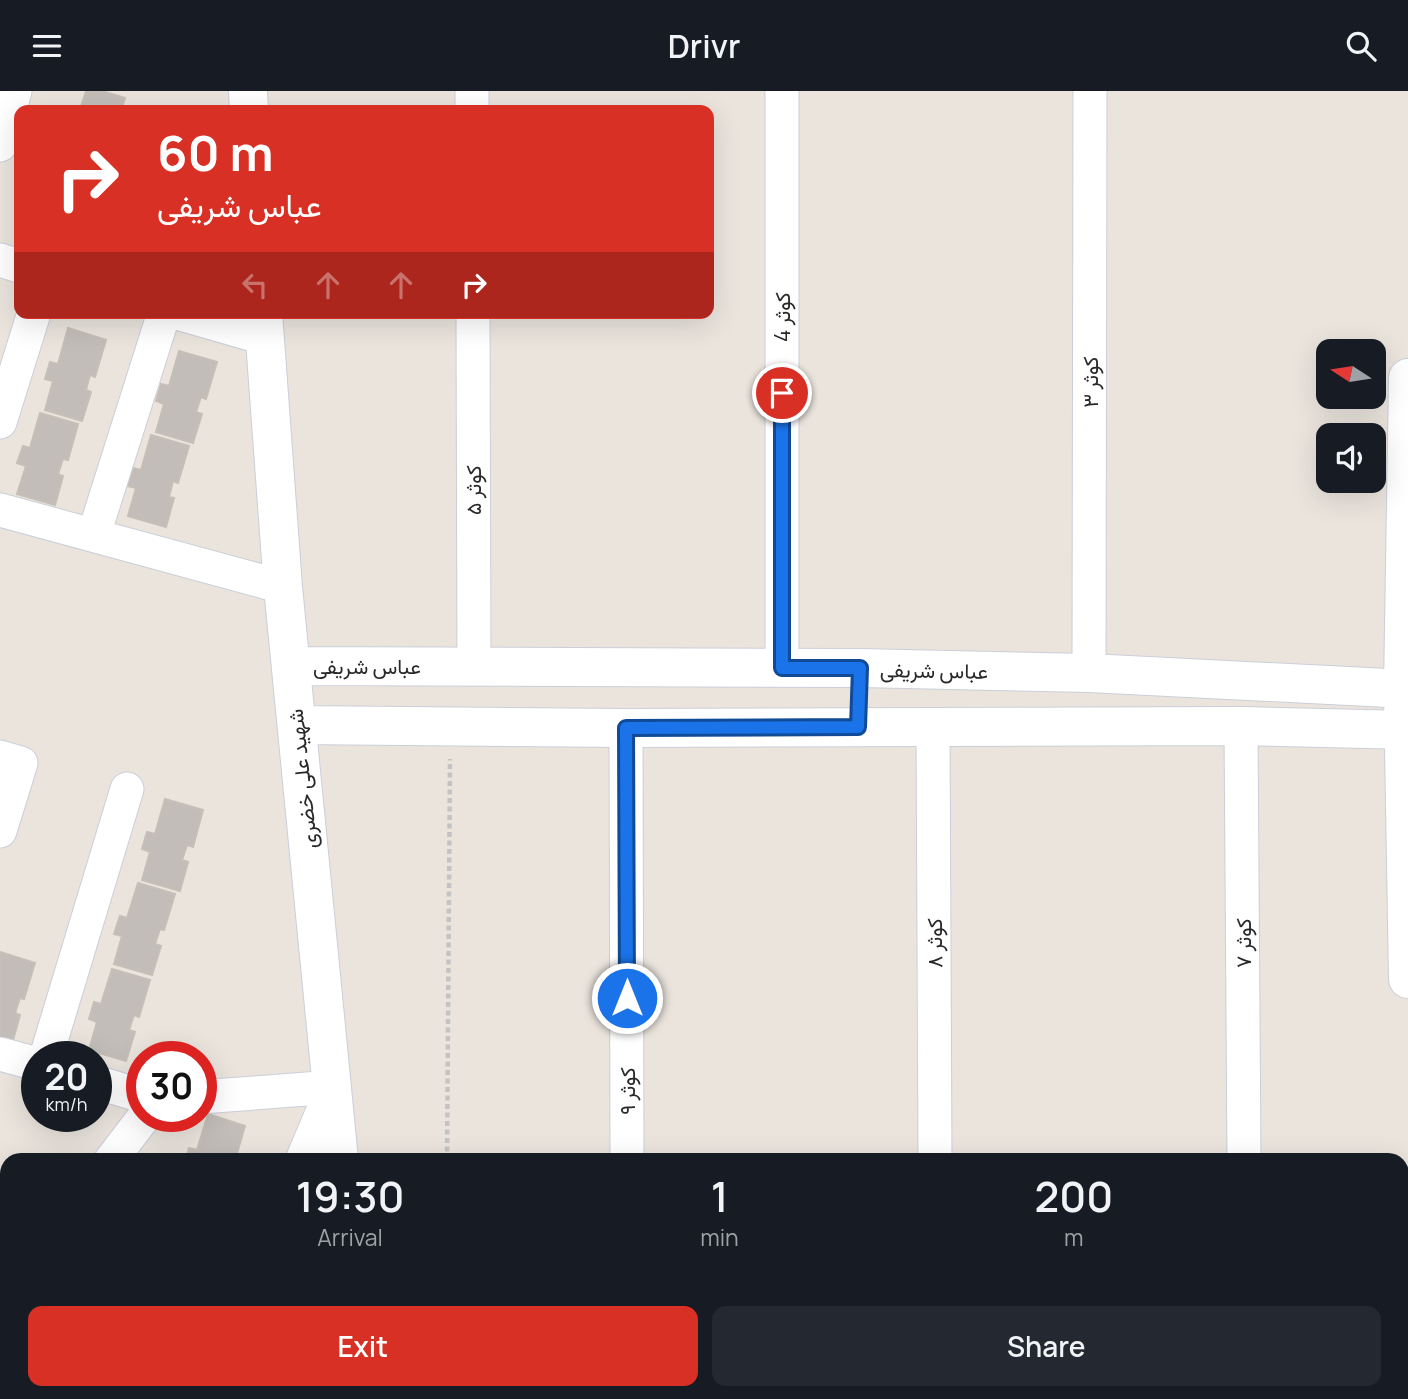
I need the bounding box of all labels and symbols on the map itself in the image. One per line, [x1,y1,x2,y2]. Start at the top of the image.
street label: کوثر 4 [768,292,796,342]
north arrow [1316,339,1386,409]
street label: کوثر ۳ [1076,356,1104,408]
pin [752,363,812,423]
street label: کوثر ۵ [459,465,487,515]
street label: عباس شریفی [313,652,421,680]
street label: عباس شریفی [880,655,988,685]
street label: شهید علی خضری [281,708,323,850]
street label: کوثر ۸ [920,918,948,968]
street label: کوثر ۷ [1229,918,1257,968]
position arrow [590,961,664,1035]
speed limit sign: 30 [126,1041,217,1132]
street label: کوثر ۹ [613,1067,641,1115]

